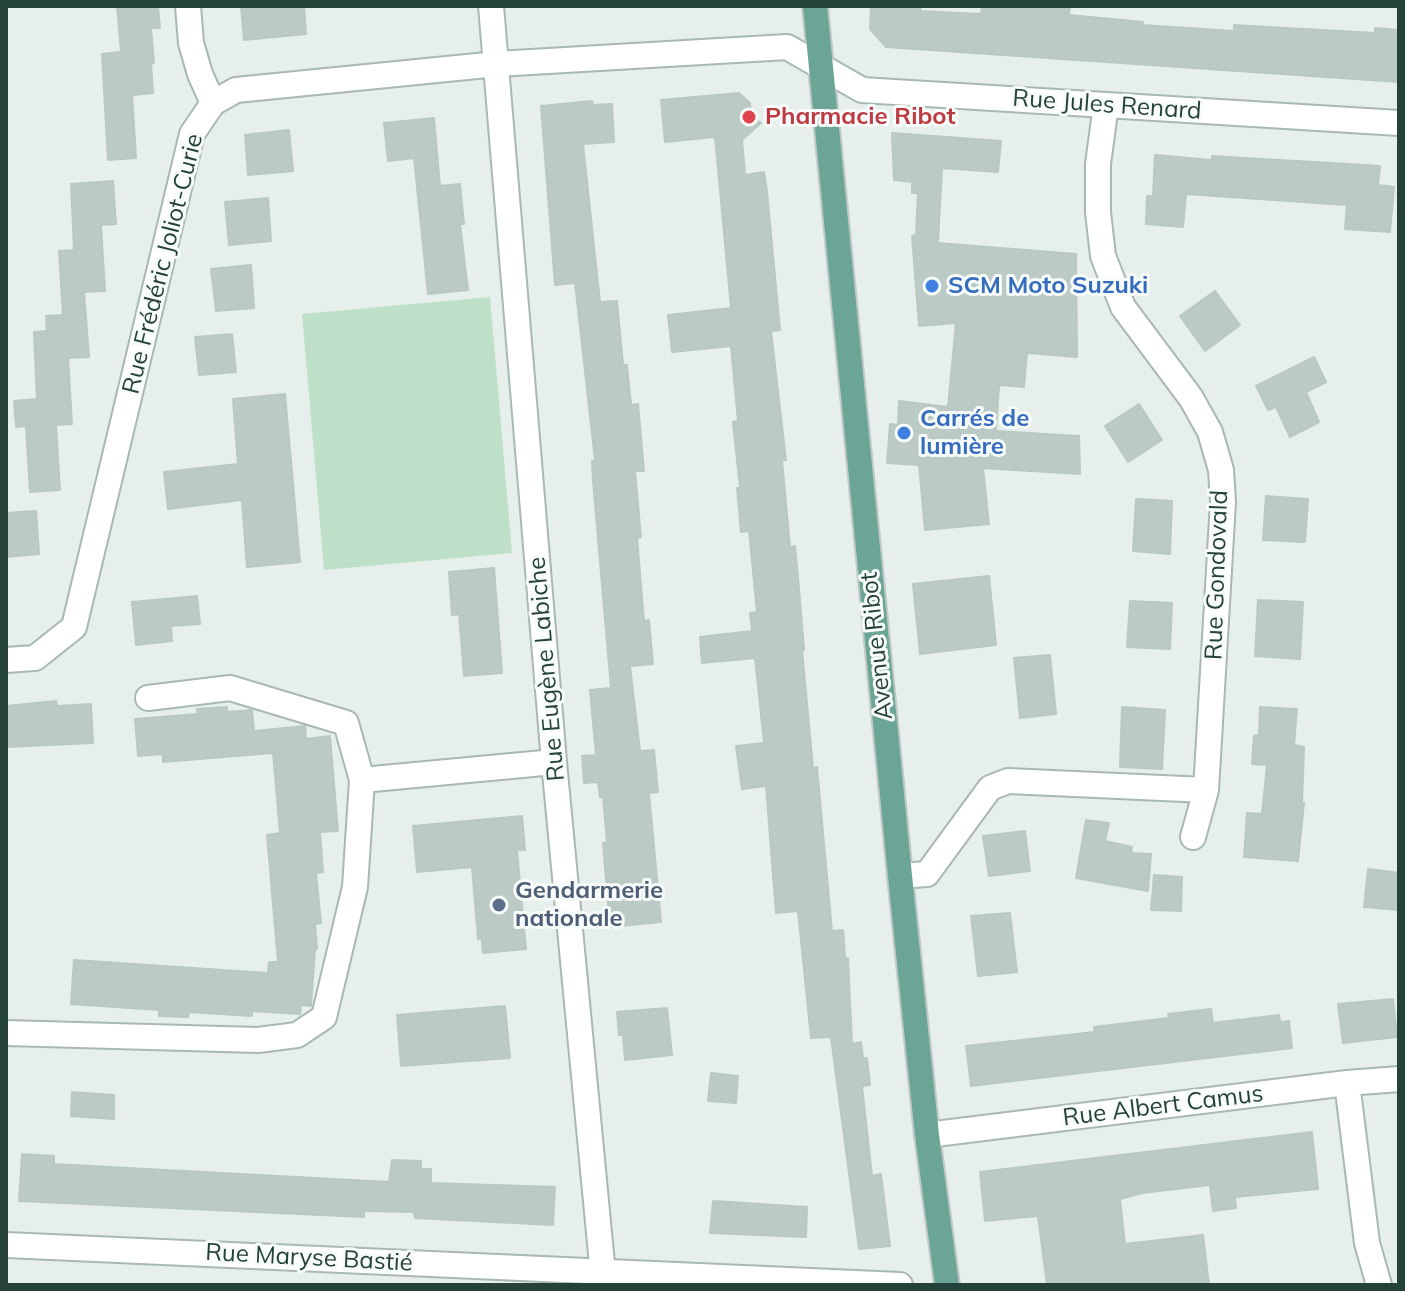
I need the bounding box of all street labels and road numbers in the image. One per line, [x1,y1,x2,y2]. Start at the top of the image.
street label: Rue Jules Renard [1012,84,1202,126]
street label: Rue Frédéric Joliot-Curie [117,131,209,397]
street label: Rue Gondovald [1200,490,1234,660]
street label: Rue Eugène Labiche [523,556,571,782]
street label: Avenue Ribot [855,571,899,721]
street label: Rue Albert Camus [1061,1079,1265,1133]
street label: Rue Maryse Bastié [205,1238,413,1278]

